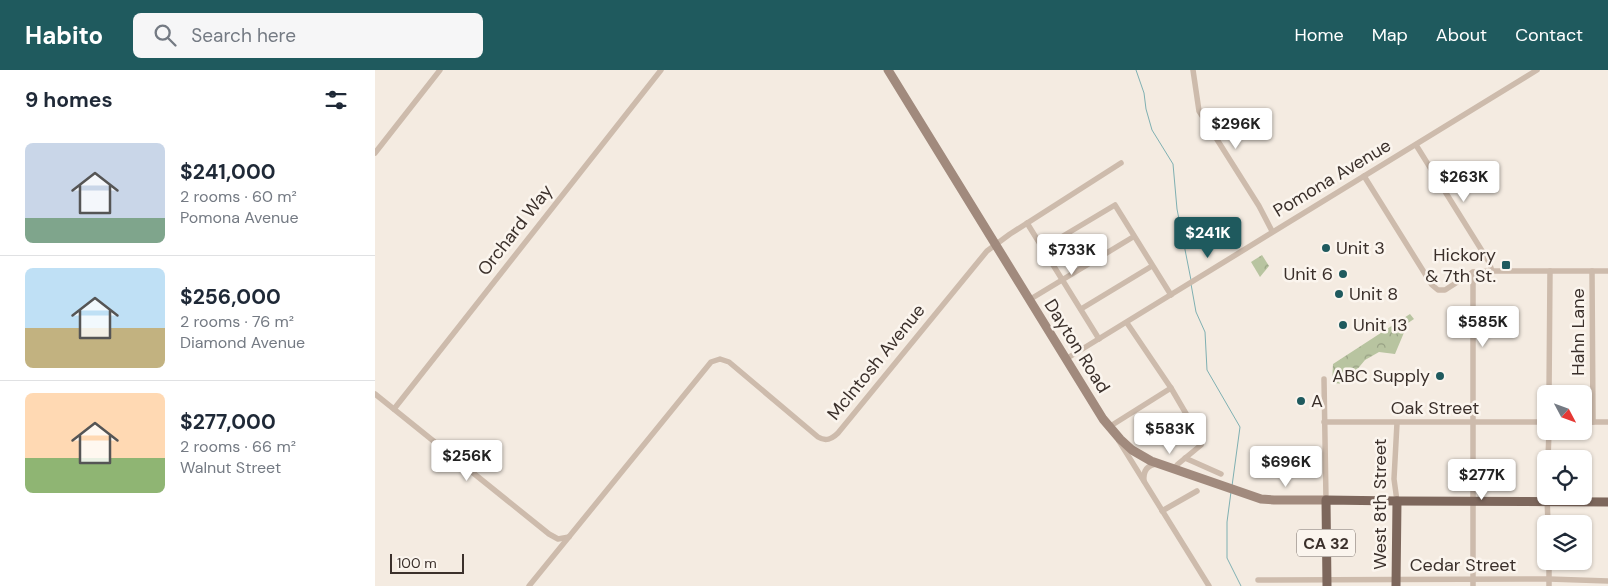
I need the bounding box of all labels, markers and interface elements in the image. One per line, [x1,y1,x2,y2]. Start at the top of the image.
search box [133,13,483,58]
text: Habito [25,20,103,51]
icon: search [151,21,179,49]
text: Search here [191,23,296,48]
text: Home [1294,23,1344,47]
text: Map [1372,23,1408,47]
text: About [1436,23,1487,47]
text: Contact [1515,23,1583,47]
text: 9 homes [25,86,113,114]
icon: filters [322,86,350,114]
pin: $296K [1201,108,1271,150]
text: $296K [1211,113,1261,134]
street label: Pomona Avenue [1269,133,1395,223]
text: $241,000 [180,158,275,186]
pin: $263K [1429,160,1499,203]
icon: home [65,163,125,223]
text: $263K [1439,166,1489,187]
street label: Orchard Way [472,180,558,280]
text: 2 rooms · 60 m² [180,186,297,207]
text: Pomona Avenue [180,207,299,228]
pin: $241K [1173,216,1243,259]
text: $241K [1185,222,1231,243]
pin: $733K [1037,234,1107,276]
place label: Unit 3 [1336,236,1385,260]
text: $733K [1048,239,1096,260]
marker: Unit 3 [1320,242,1332,254]
place label: Hickory & 7th St. [1425,243,1496,288]
marker: Hickory & 7th St. [1500,259,1512,271]
place label: Unit 6 [1283,262,1333,286]
marker: Unit 6 [1337,268,1349,280]
place label: Unit 8 [1349,282,1398,306]
text: $256,000 [180,283,281,311]
icon: home [65,288,125,348]
marker: Unit 8 [1333,288,1345,300]
street label: Hahn Lane [1566,288,1590,376]
street label: Dayton Road [1039,295,1115,397]
street label: McIntosh Avenue [822,299,930,425]
pin: $585K [1448,306,1518,348]
text: 2 rooms · 76 m² [180,311,294,332]
text: $585K [1458,311,1508,332]
place label: Unit 13 [1353,313,1408,337]
marker: Unit 13 [1337,319,1349,331]
text: Diamond Avenue [180,332,305,353]
place label: ABC Supply [1332,364,1430,388]
marker: ABC Supply [1434,370,1446,382]
north arrow [1537,385,1593,440]
map controls [1537,385,1592,570]
place label: A [1311,389,1323,413]
marker: A [1295,395,1307,407]
street label: Oak Street [1391,396,1479,420]
text: $277,000 [180,408,276,436]
pin: $583K [1135,412,1205,455]
icon: home [65,413,125,473]
text: $583K [1145,418,1195,439]
text: 2 rooms · 66 m² [180,436,296,457]
street label: West 8th Street [1368,438,1392,570]
pin: $256K [432,440,502,482]
text: $256K [442,445,492,466]
pin: $696K [1251,446,1321,488]
button: locate [1537,450,1592,505]
text: $696K [1261,451,1311,472]
text: Walnut Street [180,457,281,478]
pin: $277K [1447,458,1517,501]
text: $277K [1459,464,1505,485]
button: layers [1537,515,1592,570]
road number: CA 32 [1297,529,1355,556]
scale bar [390,551,464,574]
street label: Cedar Street [1410,553,1516,577]
text: 100 m [397,554,437,572]

